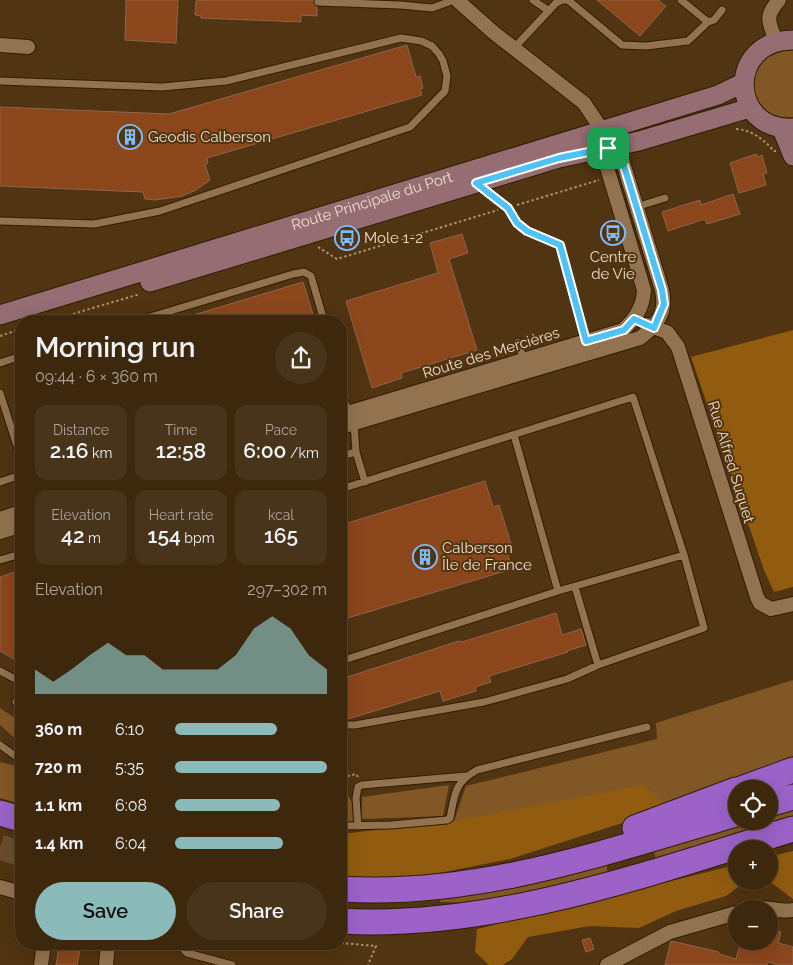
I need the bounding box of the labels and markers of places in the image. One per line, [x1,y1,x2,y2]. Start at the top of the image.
building icon: Geodis Calberson [117,124,143,150]
pin [587,127,629,169]
place label: Geodis Calberson [148,128,271,146]
bus stop icon: Centre de Vie [600,220,626,246]
bus stop icon: Mole 1-2 [334,225,360,251]
place label: Mole 1-2 [364,229,423,247]
place label: Centre de Vie [590,248,637,283]
place label: Calberson Île de France [442,539,532,574]
building icon: Calberson Île de France [412,544,438,570]

